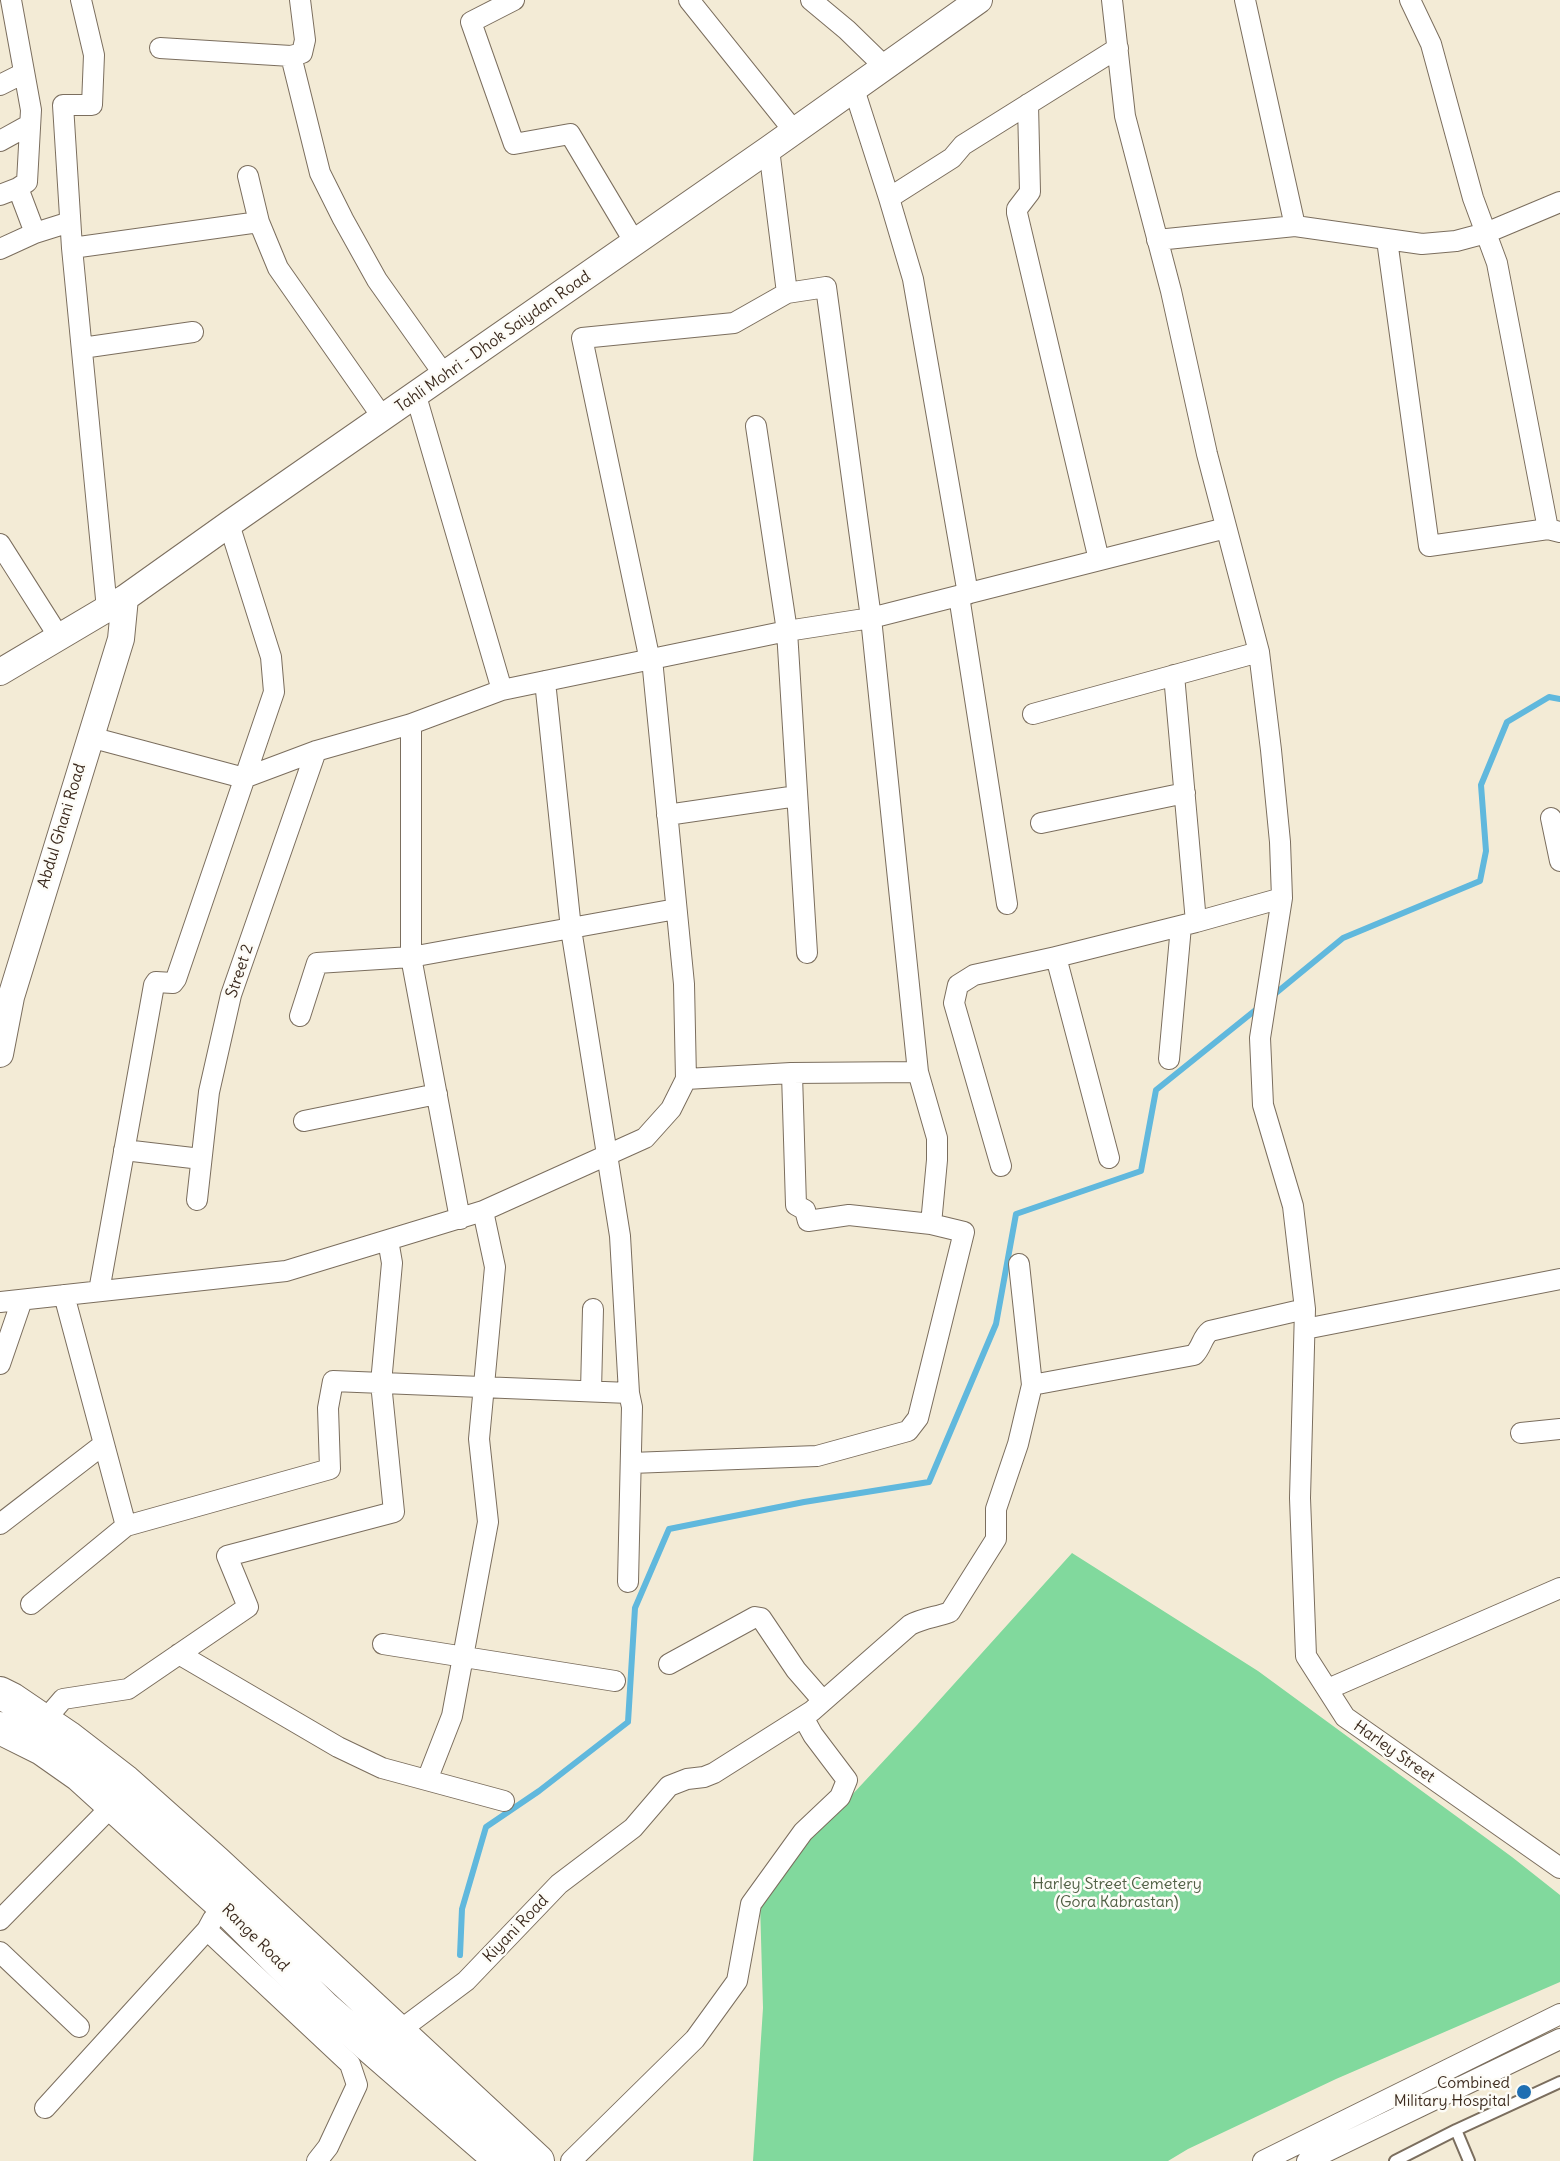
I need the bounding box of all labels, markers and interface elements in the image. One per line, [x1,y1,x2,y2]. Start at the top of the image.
street label: Tahli Mohri - Dhok Saiydan Road [392,267,594,417]
street label: Abdul Ghani Road [34,761,90,891]
street label: Street 2 [222,942,258,1000]
street label: Harley Street [1350,1717,1438,1787]
park label: Harley Street Cemetery (Gora Kabrastan) [1032,1874,1202,1912]
street label: Kiyani Road [479,1891,553,1967]
street label: Range Road [217,1900,293,1976]
place label: Combined Military Hospital [1394,2073,1510,2111]
marker: Combined Military Hospital [1515,2083,1533,2101]

